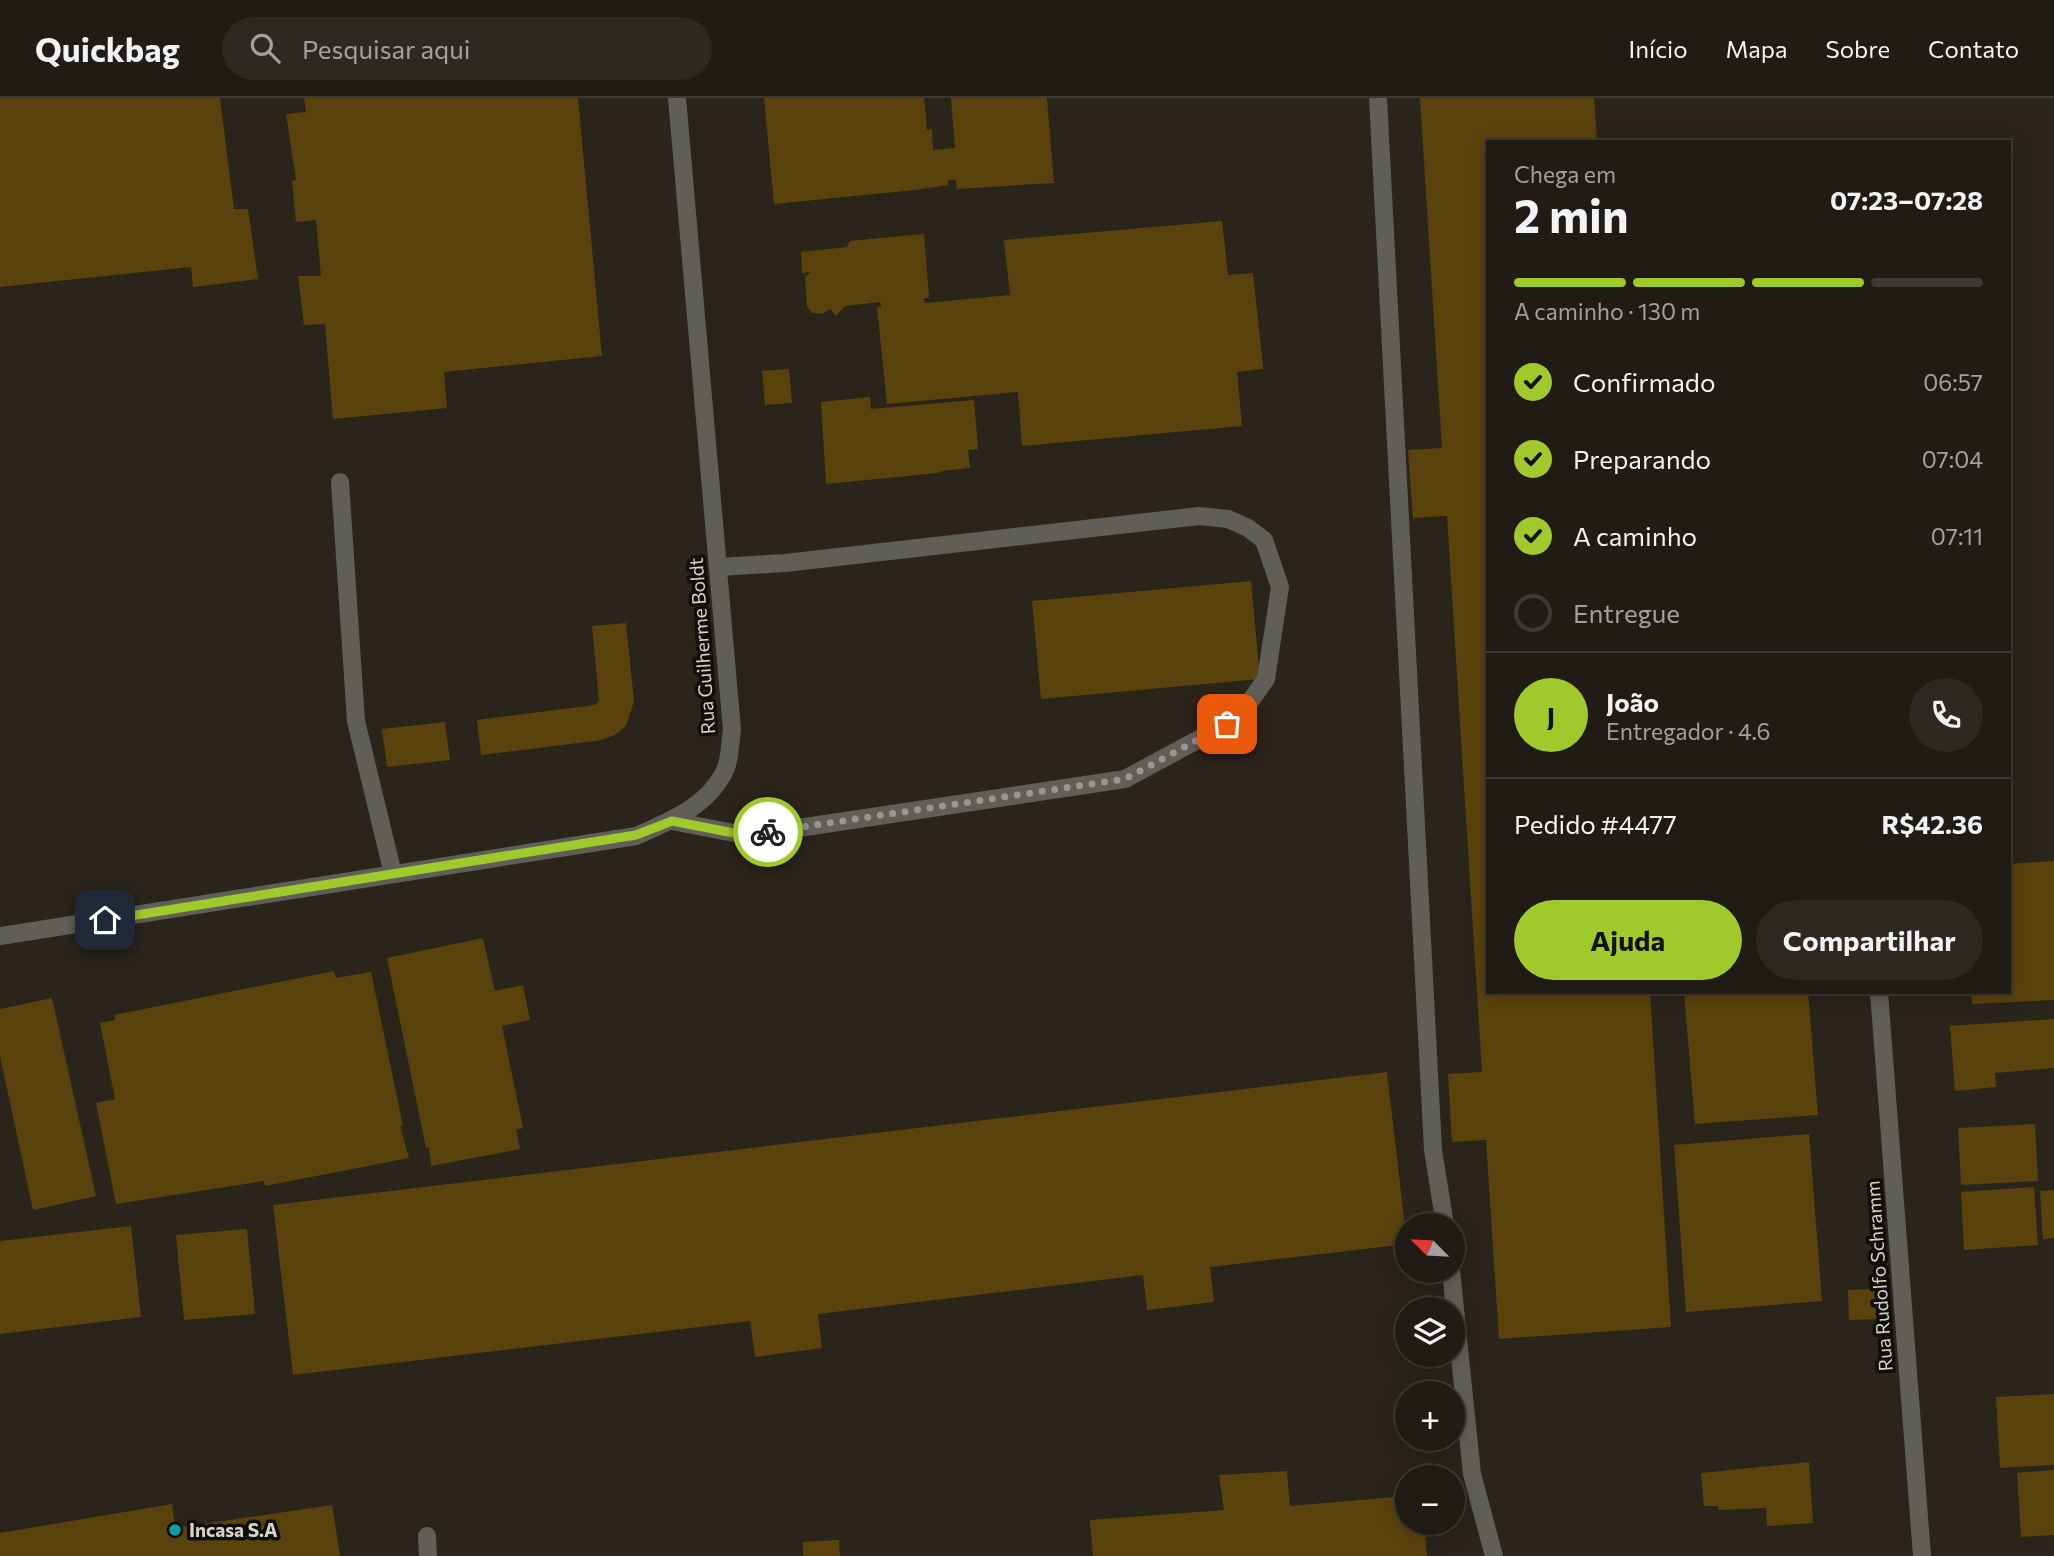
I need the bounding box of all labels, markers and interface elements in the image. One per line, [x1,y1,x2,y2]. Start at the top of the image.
search box [222,17,712,80]
text: Quickbag [35,28,180,69]
icon: search [246,29,284,67]
text: Pesquisar aqui [302,33,470,64]
text: Início [1629,34,1688,63]
text: Mapa [1726,34,1788,63]
text: Sobre [1826,34,1890,63]
text: Contato [1928,34,2019,63]
text: Chega em [1514,160,1616,188]
text: 07:23–07:28 [1830,184,1983,215]
text: 2 min [1514,186,1629,242]
text: A caminho · 130 m [1514,297,1700,325]
icon: check [1514,363,1552,401]
text: Confirmado [1573,366,1715,397]
text: 06:57 [1923,368,1983,396]
icon: check [1514,440,1552,478]
text: Preparando [1573,443,1711,474]
text: 07:04 [1922,445,1983,473]
icon: check [1514,517,1552,555]
text: A caminho [1573,520,1697,551]
text: 07:11 [1931,522,1983,550]
street label: Rua Guilherme Boldt [684,557,719,735]
text: Entregue [1573,597,1680,628]
button: phone [1909,678,1983,752]
text: João [1606,686,1659,717]
pin [1197,694,1257,754]
text: J [1547,700,1555,731]
icon: bag [1208,705,1246,743]
text: Entregador · 4.6 [1606,717,1771,745]
courier [733,797,803,867]
text: Pedido #4477 [1514,808,1677,839]
text: R$42.36 [1881,808,1983,839]
icon: bike [749,813,787,851]
pin [75,890,135,950]
button: Ajuda [1514,900,1742,980]
button: Compartilhar [1756,900,1983,980]
icon: home [86,901,124,939]
street label: Rua Rudolfo Schramm [1860,1180,1897,1372]
north arrow [1395,1213,1465,1283]
map controls [1395,1213,1465,1535]
button: layers [1395,1297,1465,1367]
button: + [1395,1381,1465,1451]
button: − [1395,1465,1465,1535]
place label: Incasa S.A [189,1518,278,1541]
marker: Incasa S.A [167,1522,183,1538]

